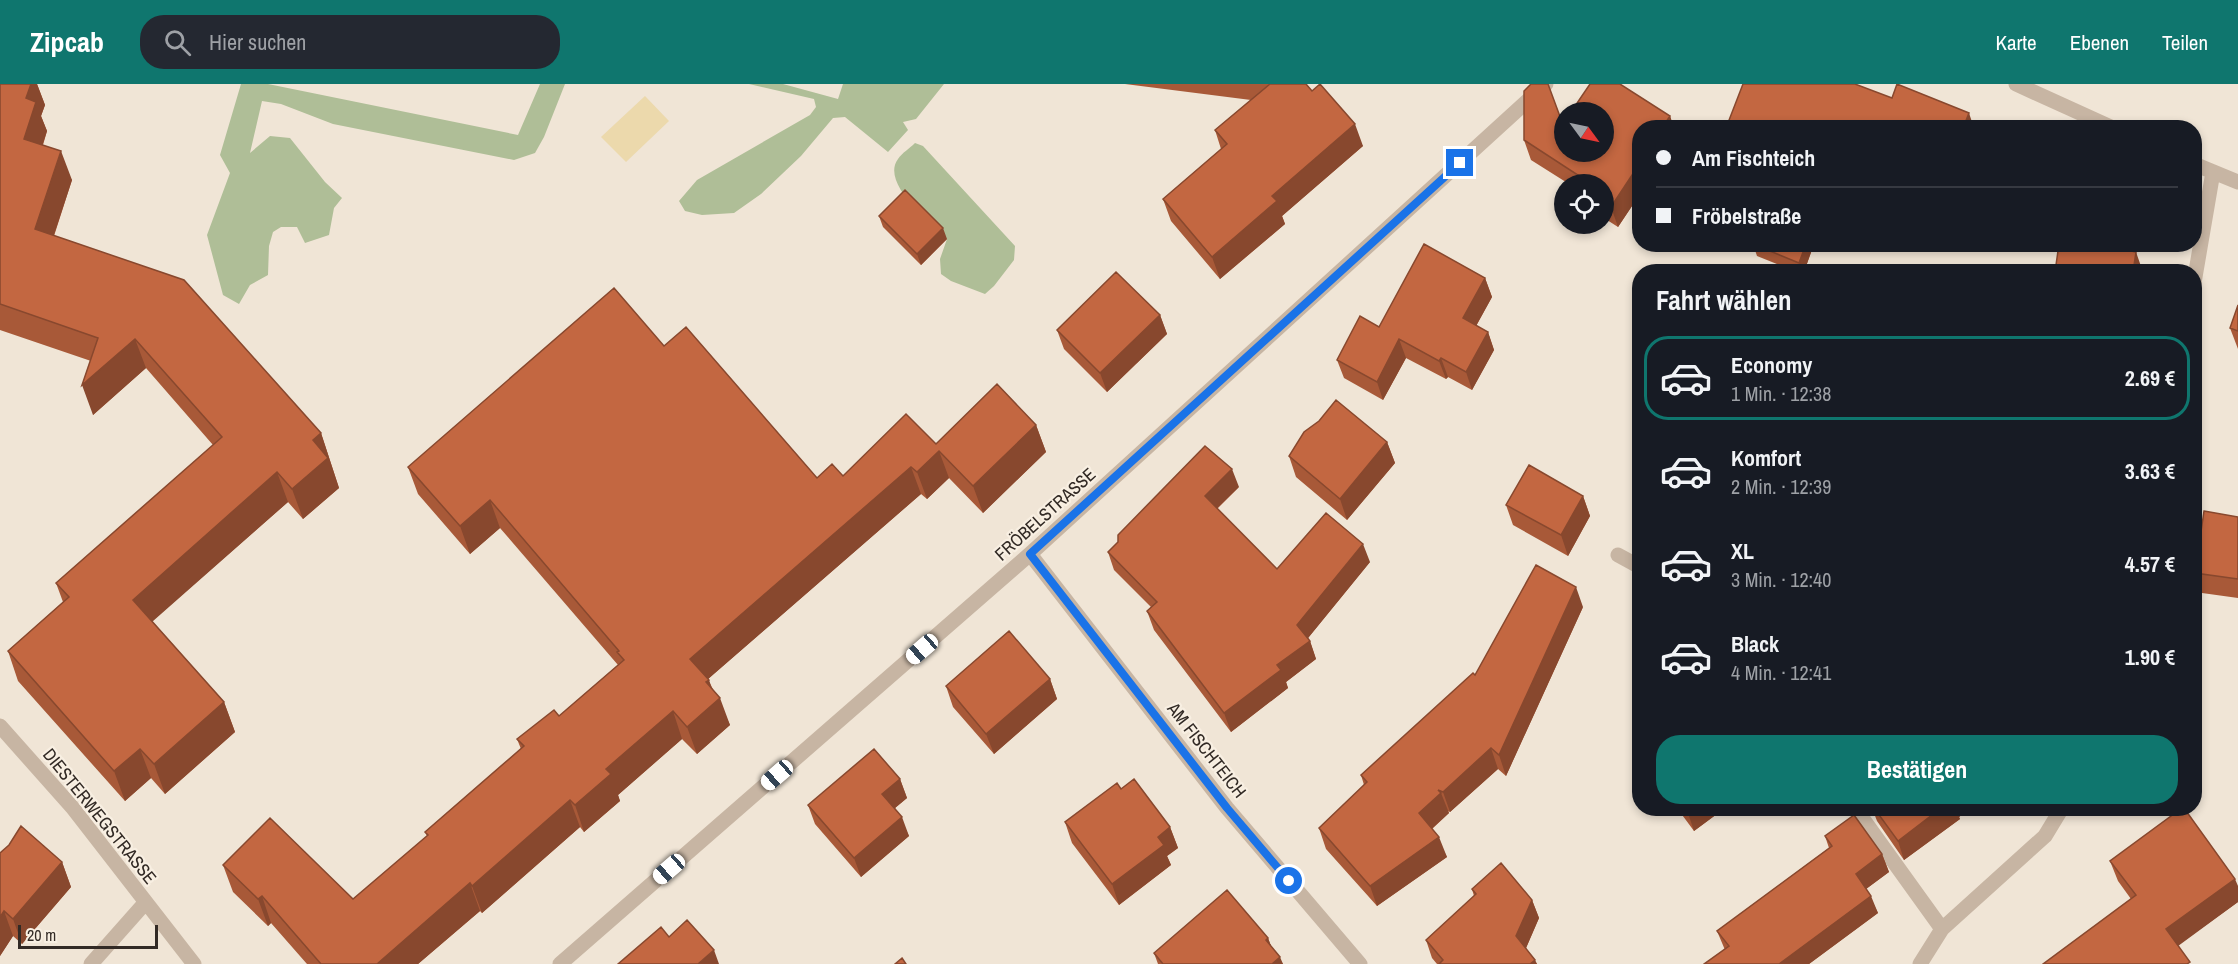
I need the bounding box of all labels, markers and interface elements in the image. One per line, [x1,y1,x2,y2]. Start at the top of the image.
search box [140,15,560,69]
text: Zipcab [30,23,104,61]
icon: search [161,26,194,59]
text: Hier suchen [209,27,306,57]
text: Karte [1996,28,2037,57]
text: Ebenen [2070,28,2129,57]
text: Teilen [2162,28,2208,57]
north arrow [1554,102,1614,162]
map controls [1554,102,1614,234]
text: Am Fischteich [1692,143,1815,173]
route end [1446,149,1473,176]
button: locate [1554,174,1614,234]
text: Fröbelstraße [1692,201,1801,231]
text: Fahrt wählen [1656,282,1792,318]
text: Economy [1731,350,1812,380]
icon: car [1659,351,1713,405]
text: 2.69 € [2125,363,2175,393]
text: 1 Min. · 12:38 [1731,380,1831,407]
text: Komfort [1731,443,1801,473]
icon: car [1659,444,1713,498]
text: 3.63 € [2125,456,2175,486]
street label: FRÖBELSTRASSE [989,462,1101,566]
text: 2 Min. · 12:39 [1731,473,1831,500]
text: XL [1731,536,1754,566]
icon: car [1659,537,1713,591]
text: 4.57 € [2125,549,2175,579]
text: 3 Min. · 12:40 [1731,566,1831,593]
text: Black [1731,629,1779,659]
car [903,630,941,668]
icon: car [1659,630,1713,684]
text: 1.90 € [2125,642,2175,672]
text: 4 Min. · 12:41 [1731,659,1831,686]
street label: AM FISCHTEICH [1161,696,1252,803]
button: Bestätigen [1656,735,2178,804]
street label: DIESTERWEGSTRASSE [37,743,163,889]
car [758,756,796,794]
car [650,850,688,888]
route start [1275,867,1302,894]
scale bar [18,922,158,950]
text: 20 m [27,924,56,946]

